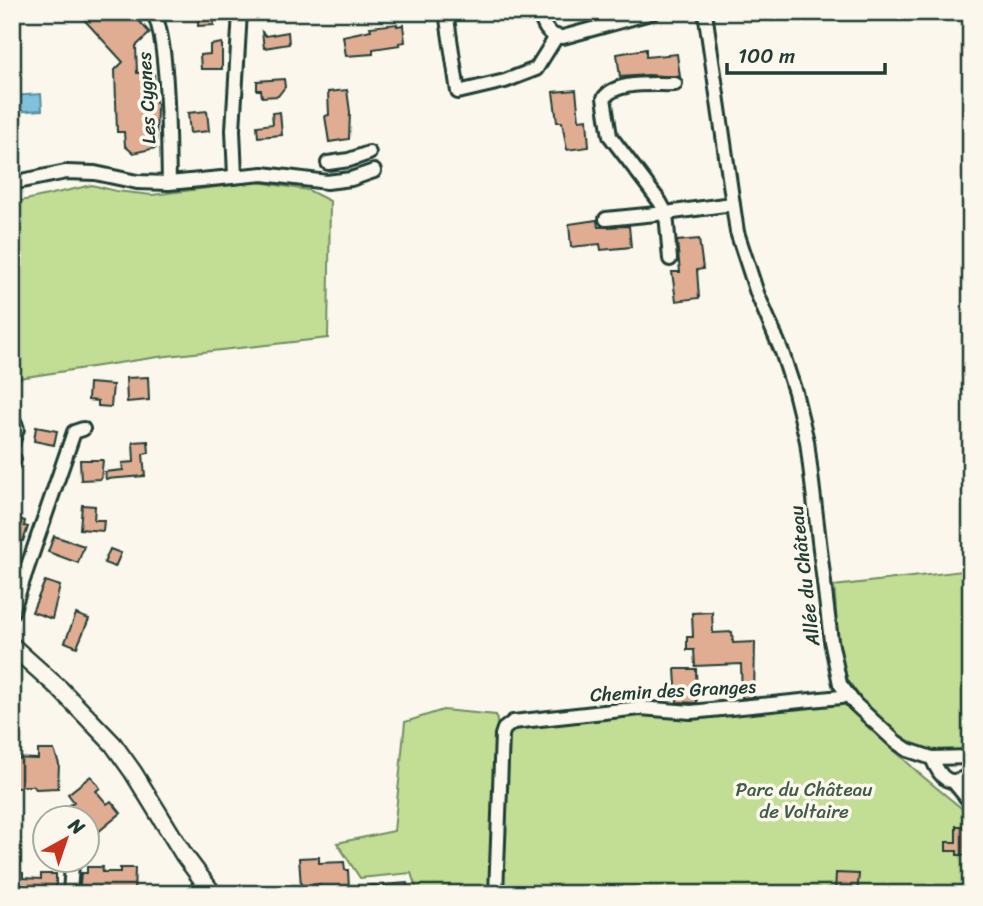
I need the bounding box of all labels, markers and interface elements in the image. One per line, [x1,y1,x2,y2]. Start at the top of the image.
scale bar [727,32,885,76]
text: 100 m [738,37,795,75]
street label: Les Cygnes [128,51,165,145]
street label: Allée du Château [780,504,830,649]
street label: Chemin des Granges [589,670,757,711]
park label: Parc du Château de Voltaire [736,773,872,828]
north arrow [32,804,102,874]
text: N [60,809,93,844]

